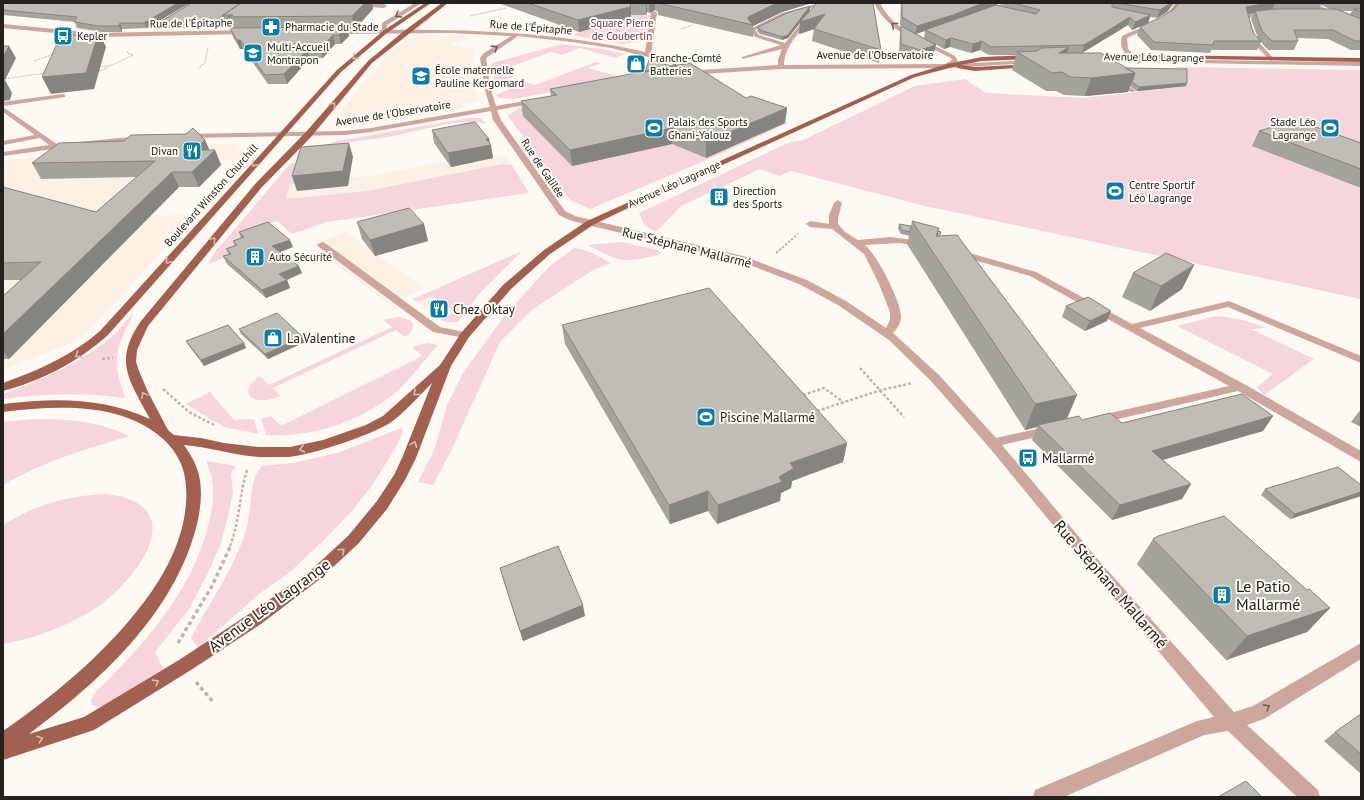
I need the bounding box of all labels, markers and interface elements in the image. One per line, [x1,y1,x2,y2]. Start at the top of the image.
one-way arrow [395,10,402,17]
street label: Rue de l'Épitaphe [150,15,233,31]
pharmacy icon: Pharmacie du Stade [260,16,282,38]
street label: Rue de l'Épitaphe [489,16,573,38]
park label: Square Pierre de Coubertin [590,16,654,43]
place label: Pharmacie du Stade [285,20,379,34]
one-way arrow [891,22,898,29]
bus stop icon: Kepler [52,25,74,47]
place label: Kepler [77,29,108,43]
place label: Multi-Accueil Montrapon [267,40,330,67]
school or university icon: Multi-Accueil Montrapon [242,42,264,64]
one-way arrow [491,46,498,53]
street label: Avenue de l'Observatoire [817,48,934,62]
street label: Avenue Léo Lagrange [1104,49,1205,65]
place label: Franche-Comté Batteries [650,51,722,78]
one-way arrow [352,52,360,60]
shop icon: Franche-Comté Batteries [625,53,647,75]
place label: École maternelle Pauline Kergomard [435,63,524,90]
school or university icon: École maternelle Pauline Kergomard [410,65,432,87]
street label: Avenue de l'Observatoire [334,97,452,129]
one-way arrow [329,102,336,110]
place label: Palais des Sports Ghani-Yalouz [668,115,748,142]
place label: Stade Léo Lagrange [1270,115,1316,142]
sports icon: Palais des Sports Ghani-Yalouz [643,117,665,139]
sports icon: Stade Léo Lagrange [1319,117,1341,139]
street label: Rue de Galilée [518,136,568,200]
street label: Boulevard Winston Churchill [161,140,261,249]
restaurant icon: Divan [181,140,203,162]
place label: Divan [151,144,178,158]
street label: Avenue Léo Lagrange [625,157,723,211]
one-way arrow [251,159,259,167]
place label: Centre Sportif Léo Lagrange [1129,178,1195,205]
sports icon: Centre Sportif Léo Lagrange [1104,180,1126,202]
place label: Direction des Sports [733,184,783,211]
building icon: Direction des Sports [708,186,730,208]
street label: Rue Stéphane Mallarmé [620,223,753,272]
one-way arrow [208,237,215,244]
building icon: Auto Sécurité [244,246,266,268]
place label: Auto Sécurité [269,250,332,264]
one-way arrow [165,257,172,264]
restaurant icon: Chez Oktay [428,298,450,320]
place label: Chez Oktay [453,301,515,318]
shop icon: La Valentine [262,327,284,349]
place label: La Valentine [287,330,355,347]
one-way arrow [75,350,82,357]
one-way arrow [413,388,421,395]
one-way arrow [141,392,149,399]
sports icon: Piscine Mallarmé [695,406,717,428]
place label: Piscine Mallarmé [720,409,815,426]
one-way arrow [410,441,418,448]
one-way arrow [299,445,305,453]
bus stop icon: Mallarmé [1017,447,1039,469]
place label: Mallarmé [1042,450,1094,467]
street label: Rue Stéphane Mallarmé [1050,516,1172,652]
one-way arrow [337,548,344,555]
street label: Avenue Léo Lagrange [204,554,334,656]
place label: Le Patio Mallarmé [1236,576,1300,614]
building icon: Le Patio Mallarmé [1211,584,1233,606]
one-way arrow [152,680,159,687]
one-way arrow [1263,704,1270,712]
one-way arrow [36,735,43,744]

